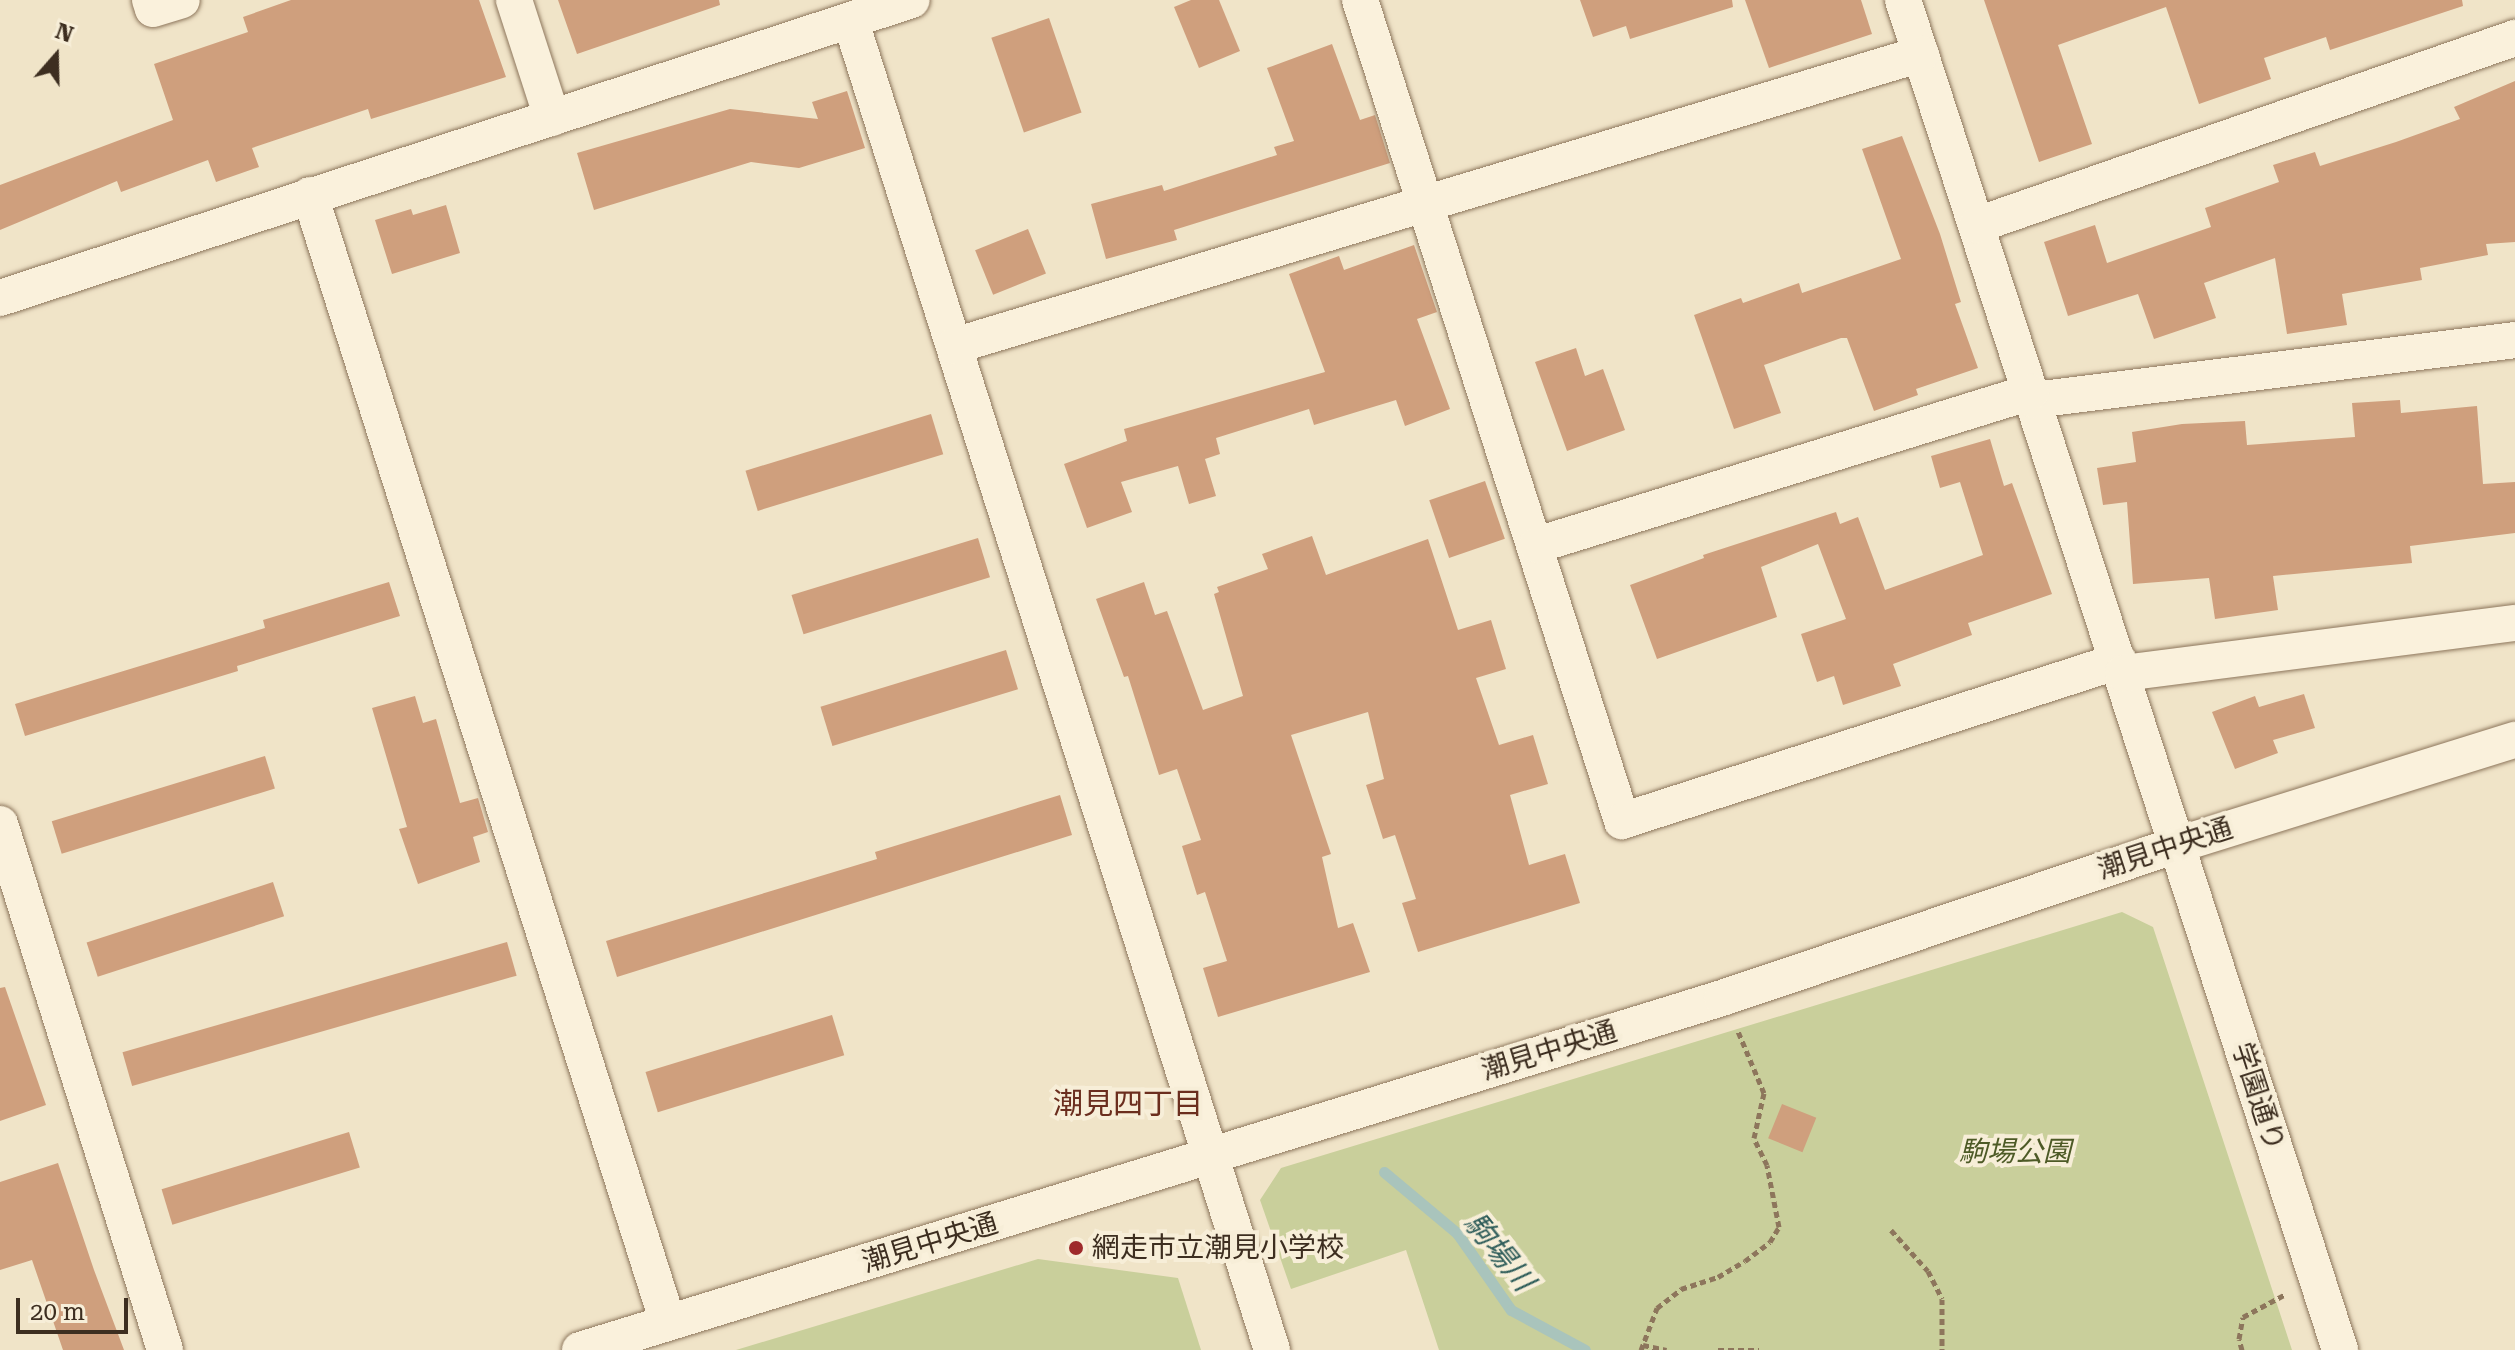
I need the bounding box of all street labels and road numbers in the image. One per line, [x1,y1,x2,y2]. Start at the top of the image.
street label: 潮見中央通 [2093,811,2237,887]
street label: 潮見中央通 [1477,1014,1621,1088]
street label: 学園通り [2225,1039,2291,1155]
street label: 潮見中央通 [858,1206,1002,1280]

